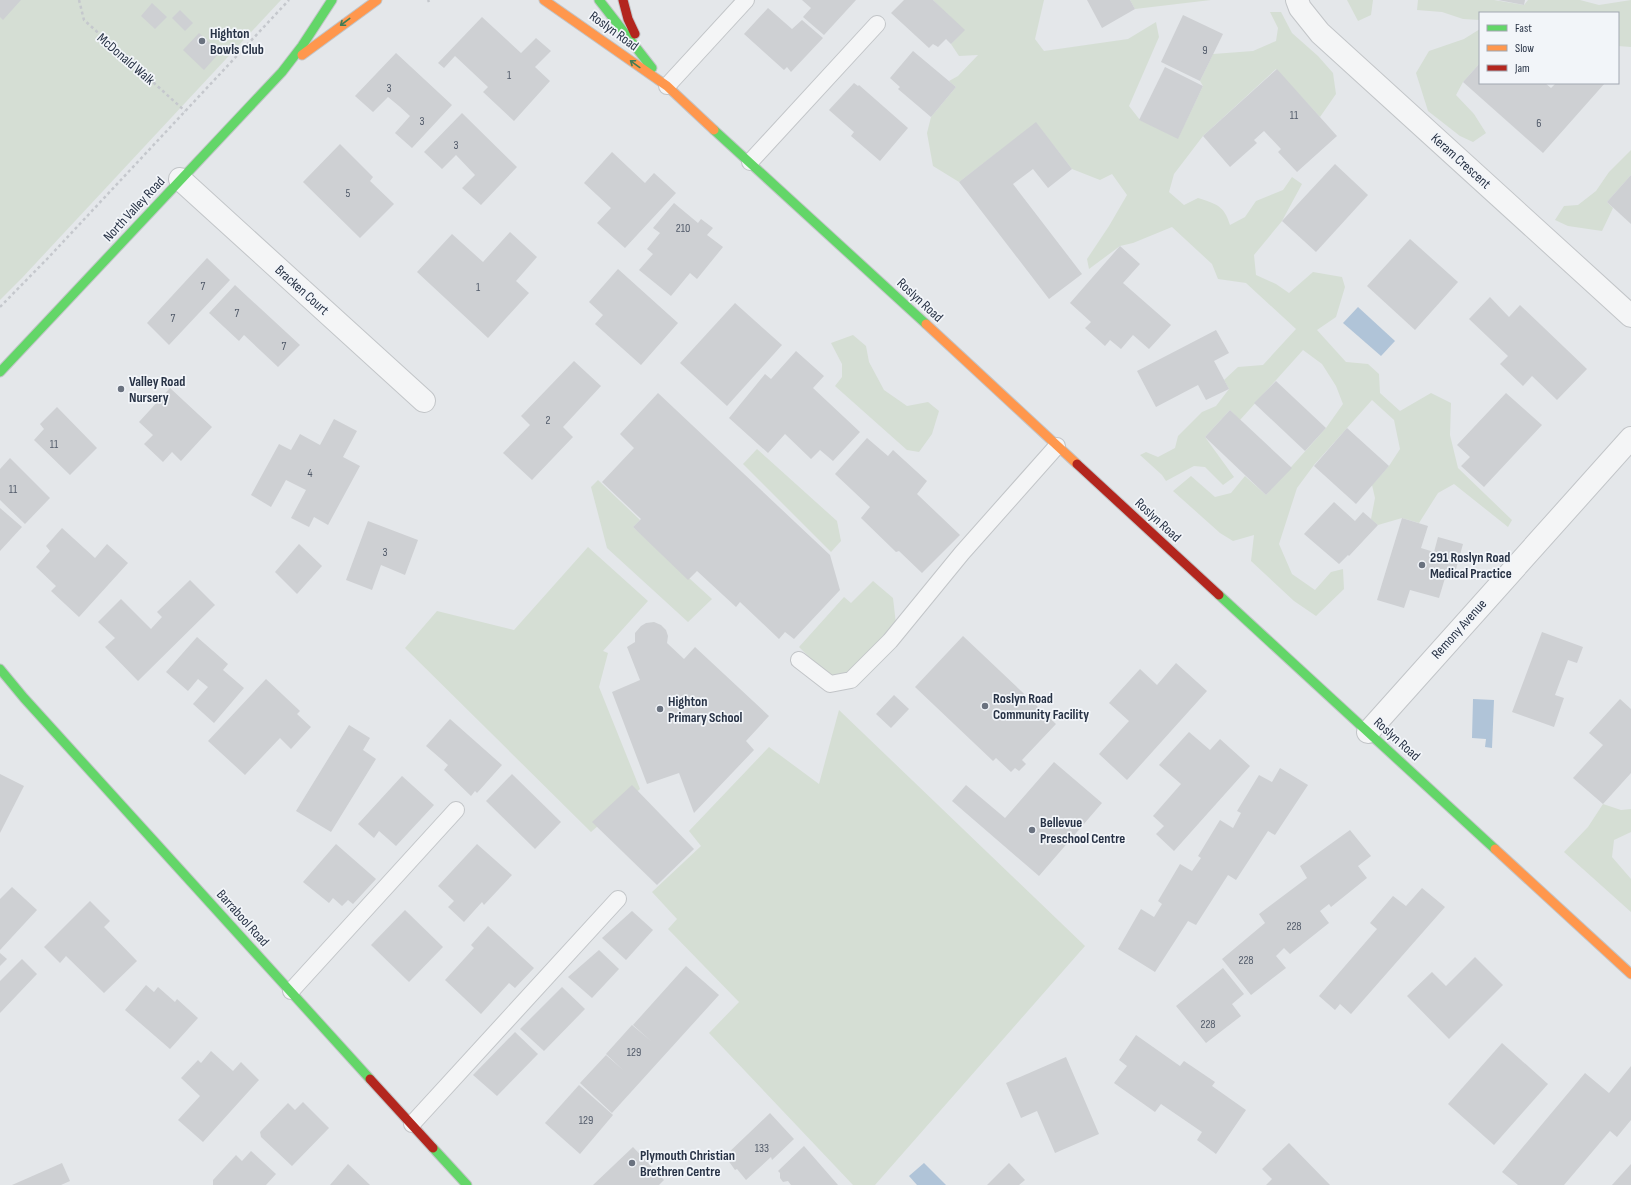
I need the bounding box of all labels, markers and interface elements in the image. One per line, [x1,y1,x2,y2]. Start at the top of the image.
street label: Roslyn Road [586,7,642,55]
legend [1479,12,1619,84]
one-way arrow [340,18,351,27]
text: Fast [1515,21,1532,36]
place label: Highton Bowls Club [210,25,264,58]
street label: McDonald Walk [94,29,159,89]
marker: Highton Bowls Club [197,36,207,46]
text: Slow [1515,41,1534,56]
house number: 9 [1202,43,1208,58]
one-way arrow [630,59,641,68]
text: Jam [1514,61,1530,76]
house number: 1 [507,68,512,83]
house number: 3 [386,81,392,96]
house number: 11 [1290,108,1299,123]
house number: 3 [419,114,425,129]
house number: 6 [1536,116,1542,131]
street label: Keram Crescent [1428,130,1494,192]
house number: 3 [453,138,459,153]
street label: North Valley Road [100,173,168,245]
house number: 5 [346,186,351,201]
house number: 210 [676,221,690,236]
street label: Bracken Court [271,261,333,319]
street label: Roslyn Road [893,274,947,326]
house number: 7 [201,279,206,294]
house number: 1 [476,280,481,295]
house number: 7 [235,306,240,321]
house number: 7 [171,311,176,326]
house number: 7 [282,339,287,354]
place label: Valley Road Nursery [129,373,185,406]
marker: Valley Road Nursery [116,384,126,394]
house number: 2 [546,413,551,428]
house number: 11 [50,437,59,452]
house number: 4 [307,466,313,481]
house number: 11 [9,482,18,497]
street label: Roslyn Road [1131,494,1185,546]
house number: 3 [382,545,388,560]
place label: 291 Roslyn Road Medical Practice [1430,549,1512,582]
marker: 291 Roslyn Road Medical Practice [1417,560,1427,570]
street label: Remony Avenue [1428,596,1490,662]
place label: Roslyn Road Community Facility [993,690,1089,723]
place label: Highton Primary School [668,693,743,726]
marker: Roslyn Road Community Facility [980,701,990,711]
marker: Highton Primary School [655,704,665,714]
street label: Roslyn Road [1370,714,1424,764]
place label: Bellevue Preschool Centre [1040,814,1125,847]
marker: Bellevue Preschool Centre [1027,825,1037,835]
street label: Barrabool Road [213,886,273,950]
house number: 228 [1286,919,1302,934]
house number: 228 [1238,953,1254,968]
house number: 228 [1200,1017,1216,1032]
house number: 129 [627,1045,641,1060]
house number: 129 [579,1113,593,1128]
house number: 133 [755,1141,769,1156]
place label: Plymouth Christian Brethren Centre [640,1147,735,1180]
marker: Plymouth Christian Brethren Centre [627,1158,637,1168]

